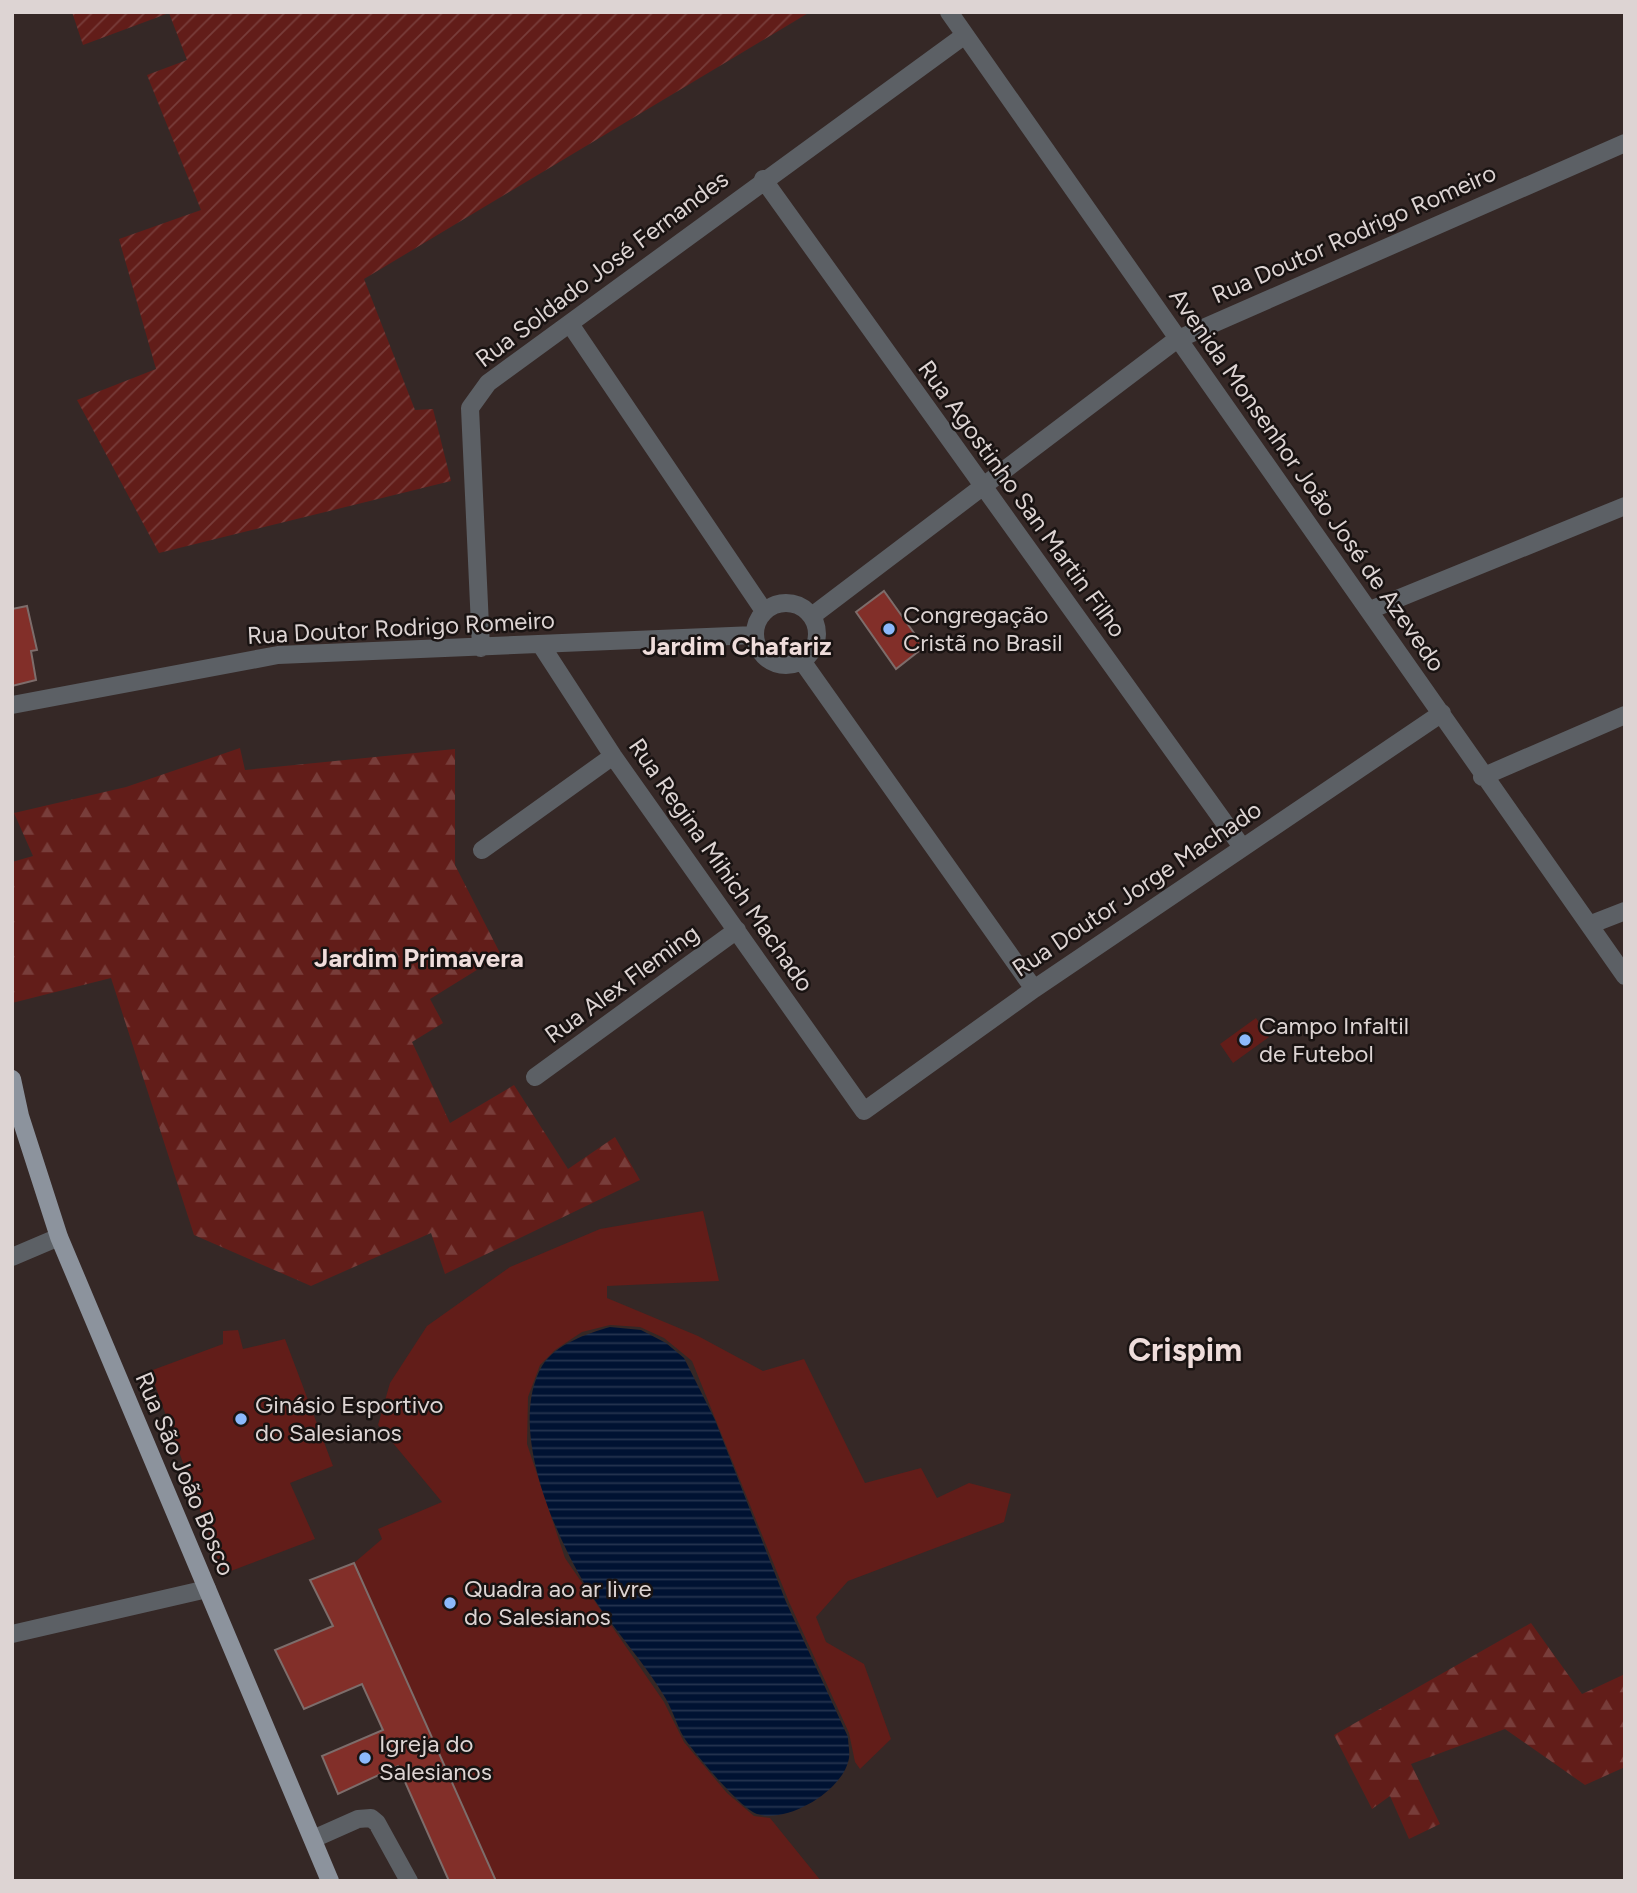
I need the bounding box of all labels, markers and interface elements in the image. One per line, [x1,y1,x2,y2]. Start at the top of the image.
street label: Rua Doutor Rodrigo Romeiro [1207,158,1500,309]
street label: Rua Soldado José Fernandes [470,164,734,373]
street label: Avenida Monsenhor João José de Azevedo [1163,283,1452,677]
street label: Rua Agostinho San Martin Filho [912,355,1133,643]
place label: Congregação Cristã no Brasil [903,600,1063,657]
street label: Rua Doutor Rodrigo Romeiro [246,605,556,650]
marker: Congregação Cristã no Brasil [881,621,897,637]
district label: Jardim Chafariz [642,630,832,662]
street label: Rua Regina Mihich Machado [623,733,820,997]
street label: Rua Doutor Jorge Machado [1007,794,1267,983]
street label: Rua Alex Fleming [539,918,704,1049]
district label: Jardim Primavera [314,942,524,974]
place label: Campo Infaltil de Futebol [1259,1011,1409,1068]
marker: Campo Infaltil de Futebol [1237,1032,1253,1048]
district label: Crispim [1128,1331,1242,1369]
street label: Rua São João Bosco [129,1368,241,1580]
place label: Ginásio Esportivo do Salesianos [255,1390,443,1447]
marker: Ginásio Esportivo do Salesianos [233,1411,249,1427]
place label: Quadra ao ar livre do Salesianos [464,1574,652,1631]
marker: Quadra ao ar livre do Salesianos [442,1595,458,1611]
place label: Igreja do Salesianos [379,1729,492,1786]
marker: Igreja do Salesianos [357,1750,373,1766]

